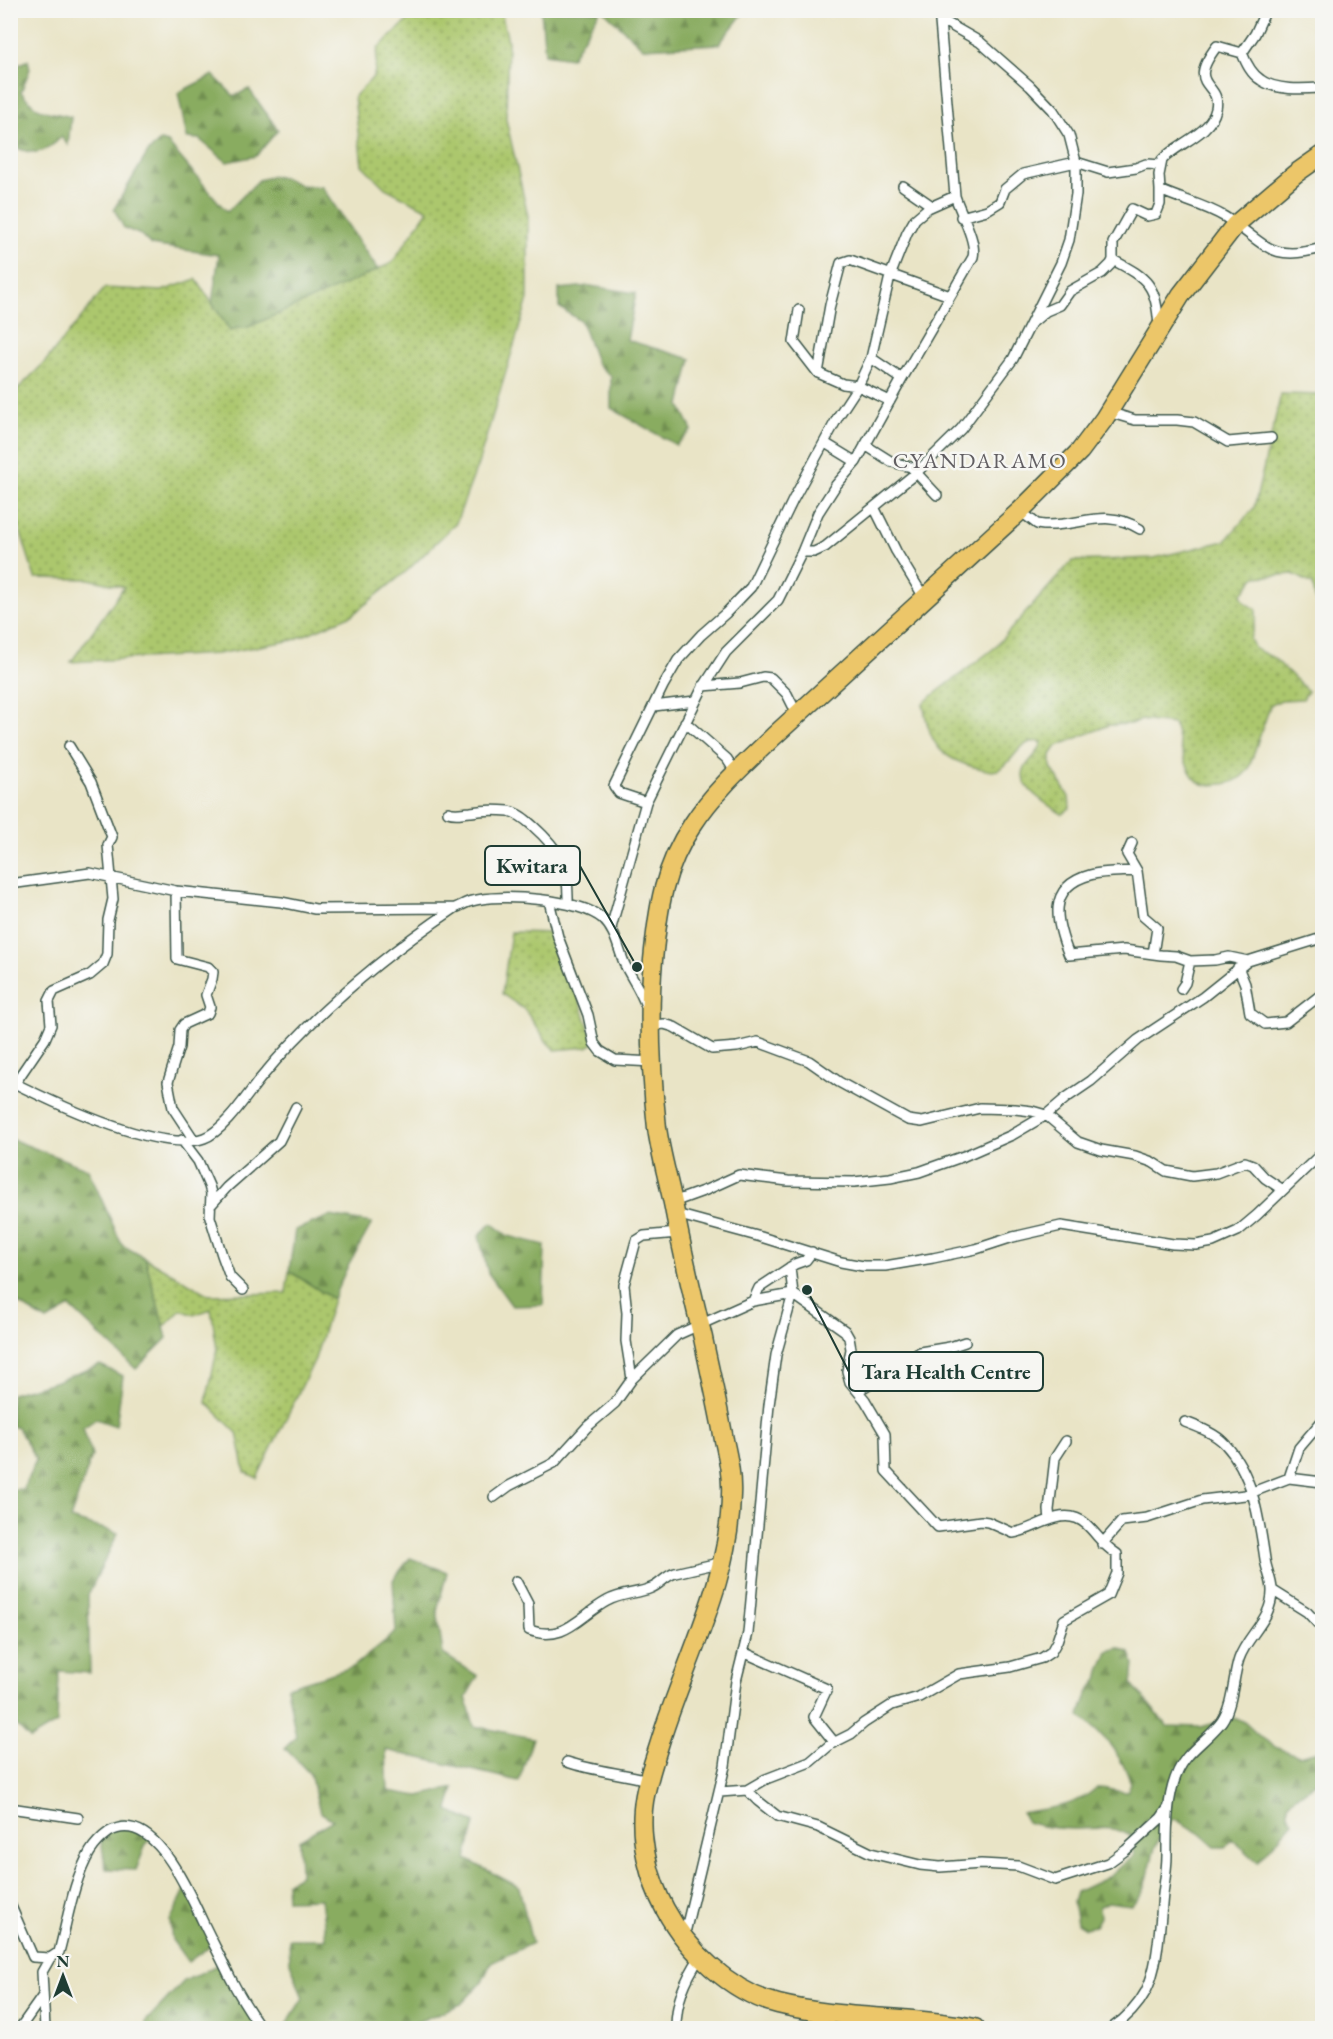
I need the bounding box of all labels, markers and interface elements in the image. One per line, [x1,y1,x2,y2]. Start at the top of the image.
district label: CYANDARAMO [893,446,1067,475]
callout: Kwitara [485,846,580,885]
text: Kwitara [496,852,569,879]
callout: Tara Health Centre [849,1352,1043,1391]
text: Tara Health Centre [861,1358,1031,1385]
north arrow [33,1946,93,2006]
text: N [57,1951,70,1972]

